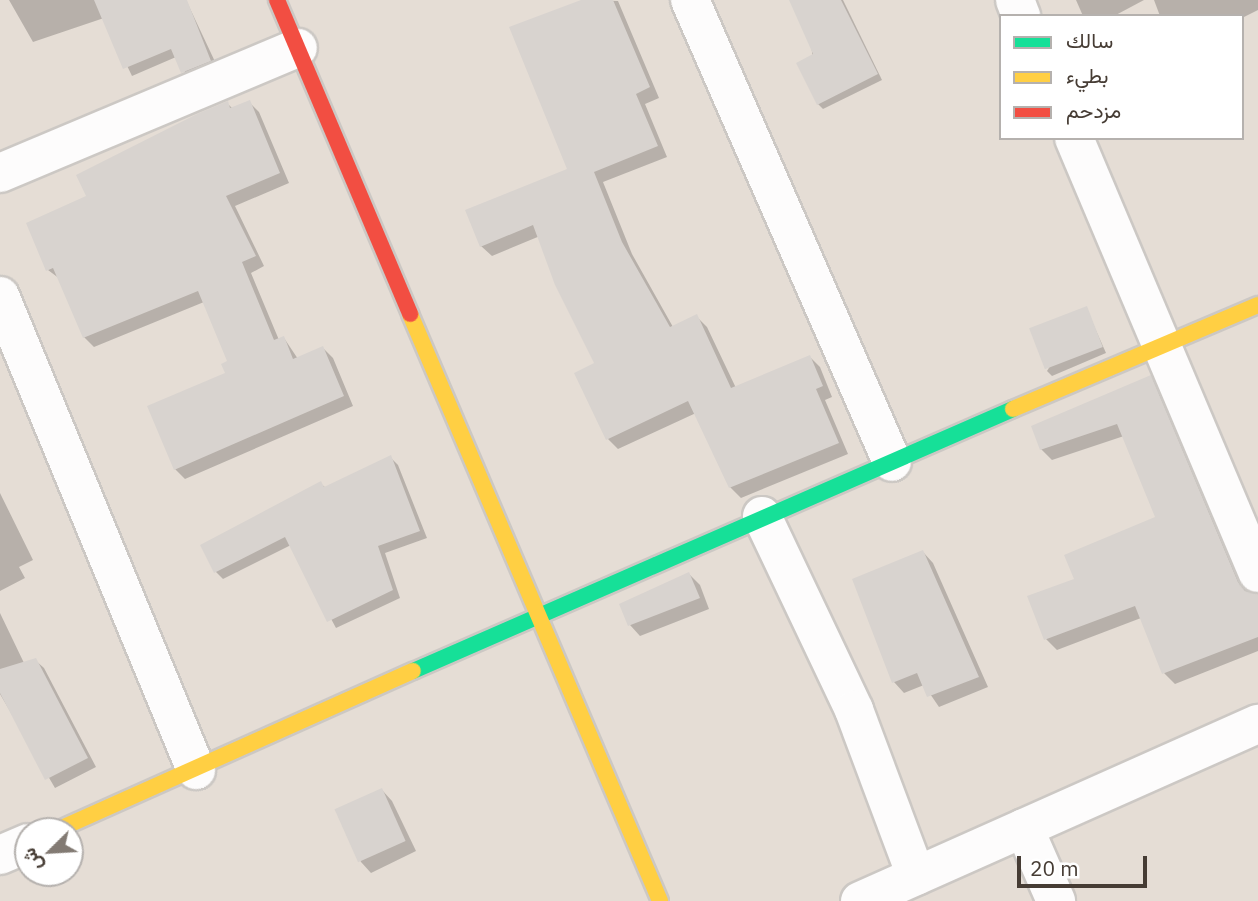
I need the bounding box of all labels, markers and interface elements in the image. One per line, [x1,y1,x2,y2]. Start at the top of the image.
legend [999,14,1244,140]
text: سالك [1066,26,1113,54]
text: بطيء [1066,61,1109,89]
text: مزدحم [1066,96,1121,124]
north arrow [14,817,84,887]
scale bar [1020,842,1150,886]
text: ش [16,844,47,875]
text: 20 m [1030,854,1079,882]

